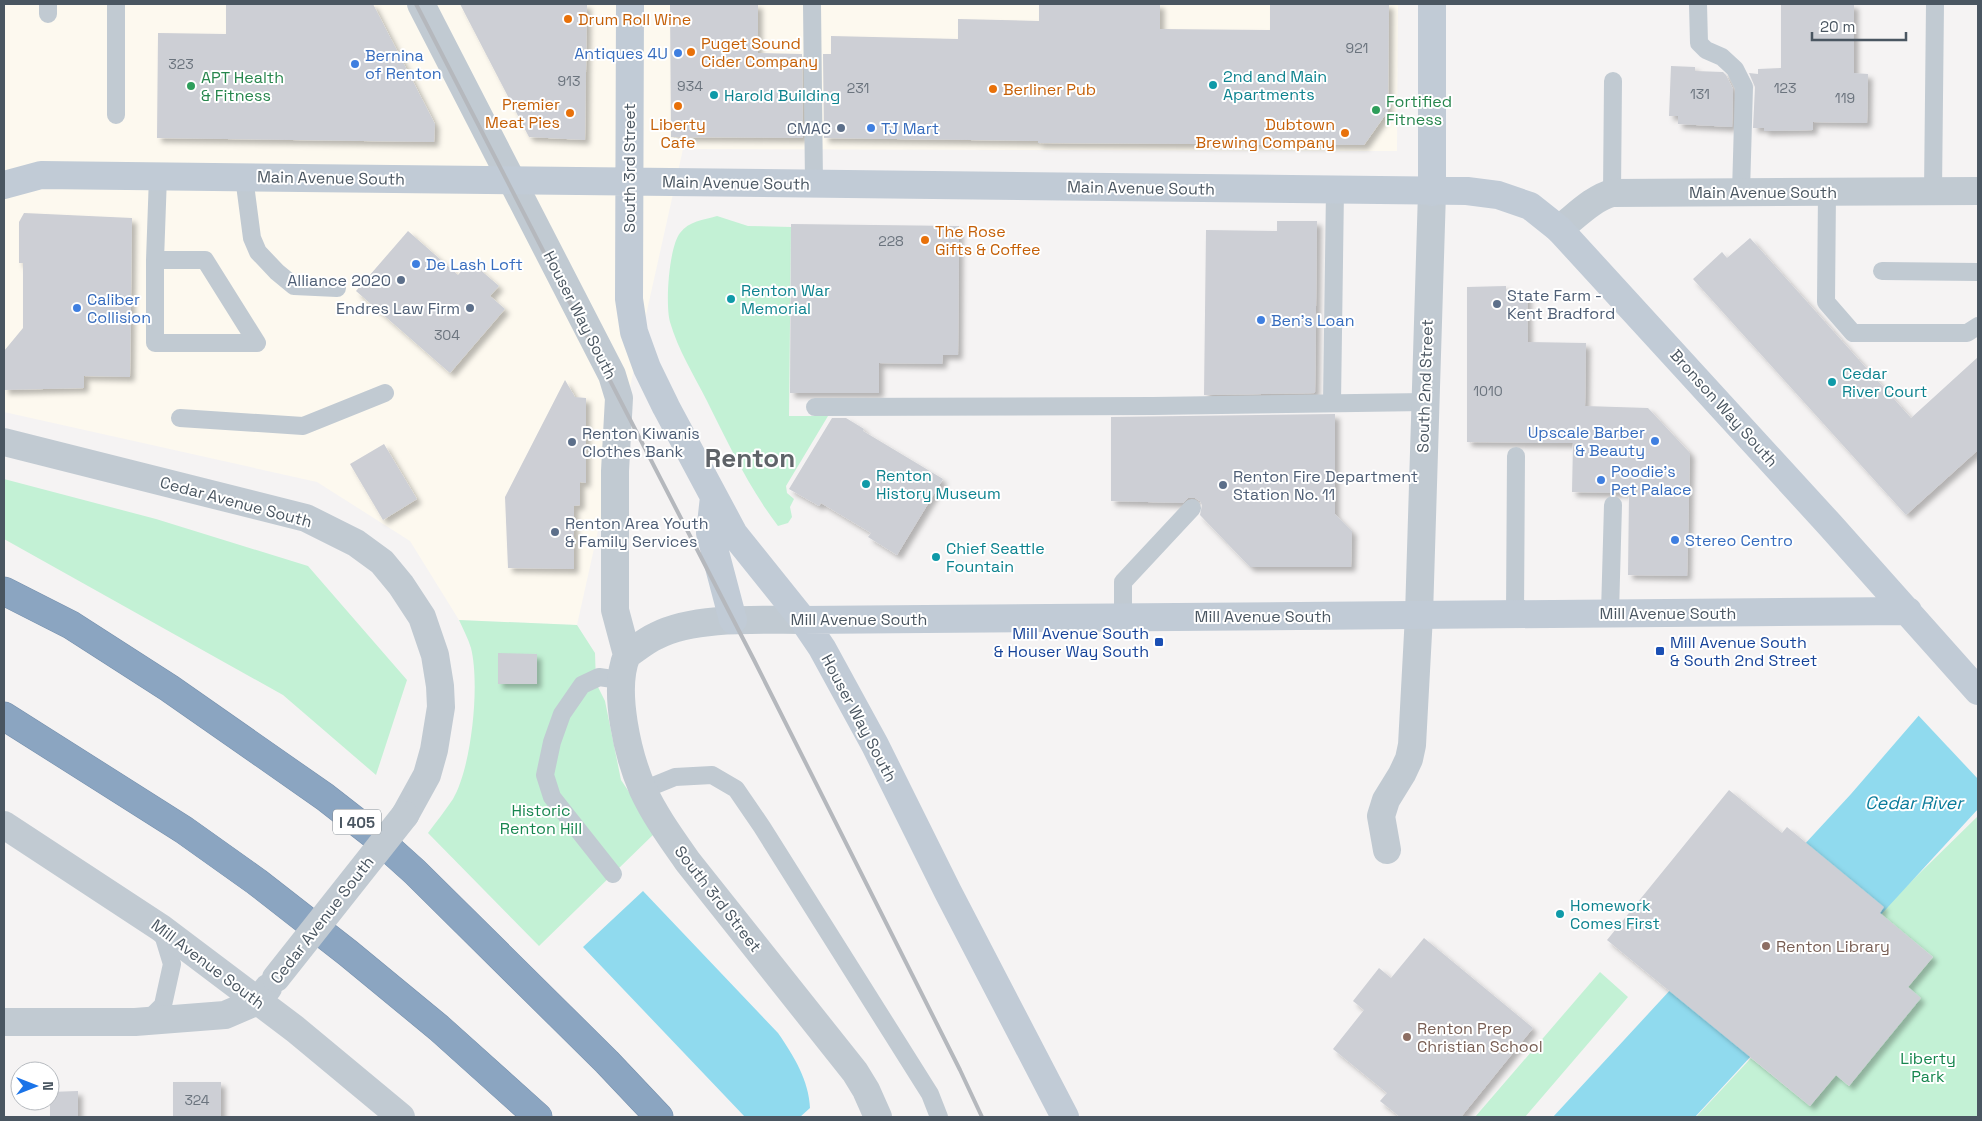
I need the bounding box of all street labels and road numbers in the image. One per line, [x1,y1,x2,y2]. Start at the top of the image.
street label: South 3rd Street [619,103,640,233]
street label: Main Avenue South [257,166,405,190]
street label: Main Avenue South [662,171,810,195]
street label: Main Avenue South [1067,176,1215,200]
street label: Main Avenue South [1689,182,1837,203]
street label: Houser Way South [539,247,621,383]
street label: South 2nd Street [1412,319,1438,453]
street label: Bronson Way South [1665,345,1783,471]
street label: Cedar Avenue South [158,472,314,532]
street label: Mill Avenue South [1600,603,1736,624]
street label: Mill Avenue South [1195,606,1331,627]
street label: Mill Avenue South [791,609,927,630]
street label: Houser Way South [817,651,901,785]
road number: I 405 [333,810,381,834]
street label: South 3rd Street [670,842,766,956]
street label: Cedar Avenue South [266,852,378,988]
street label: Mill Avenue South [147,914,269,1014]

